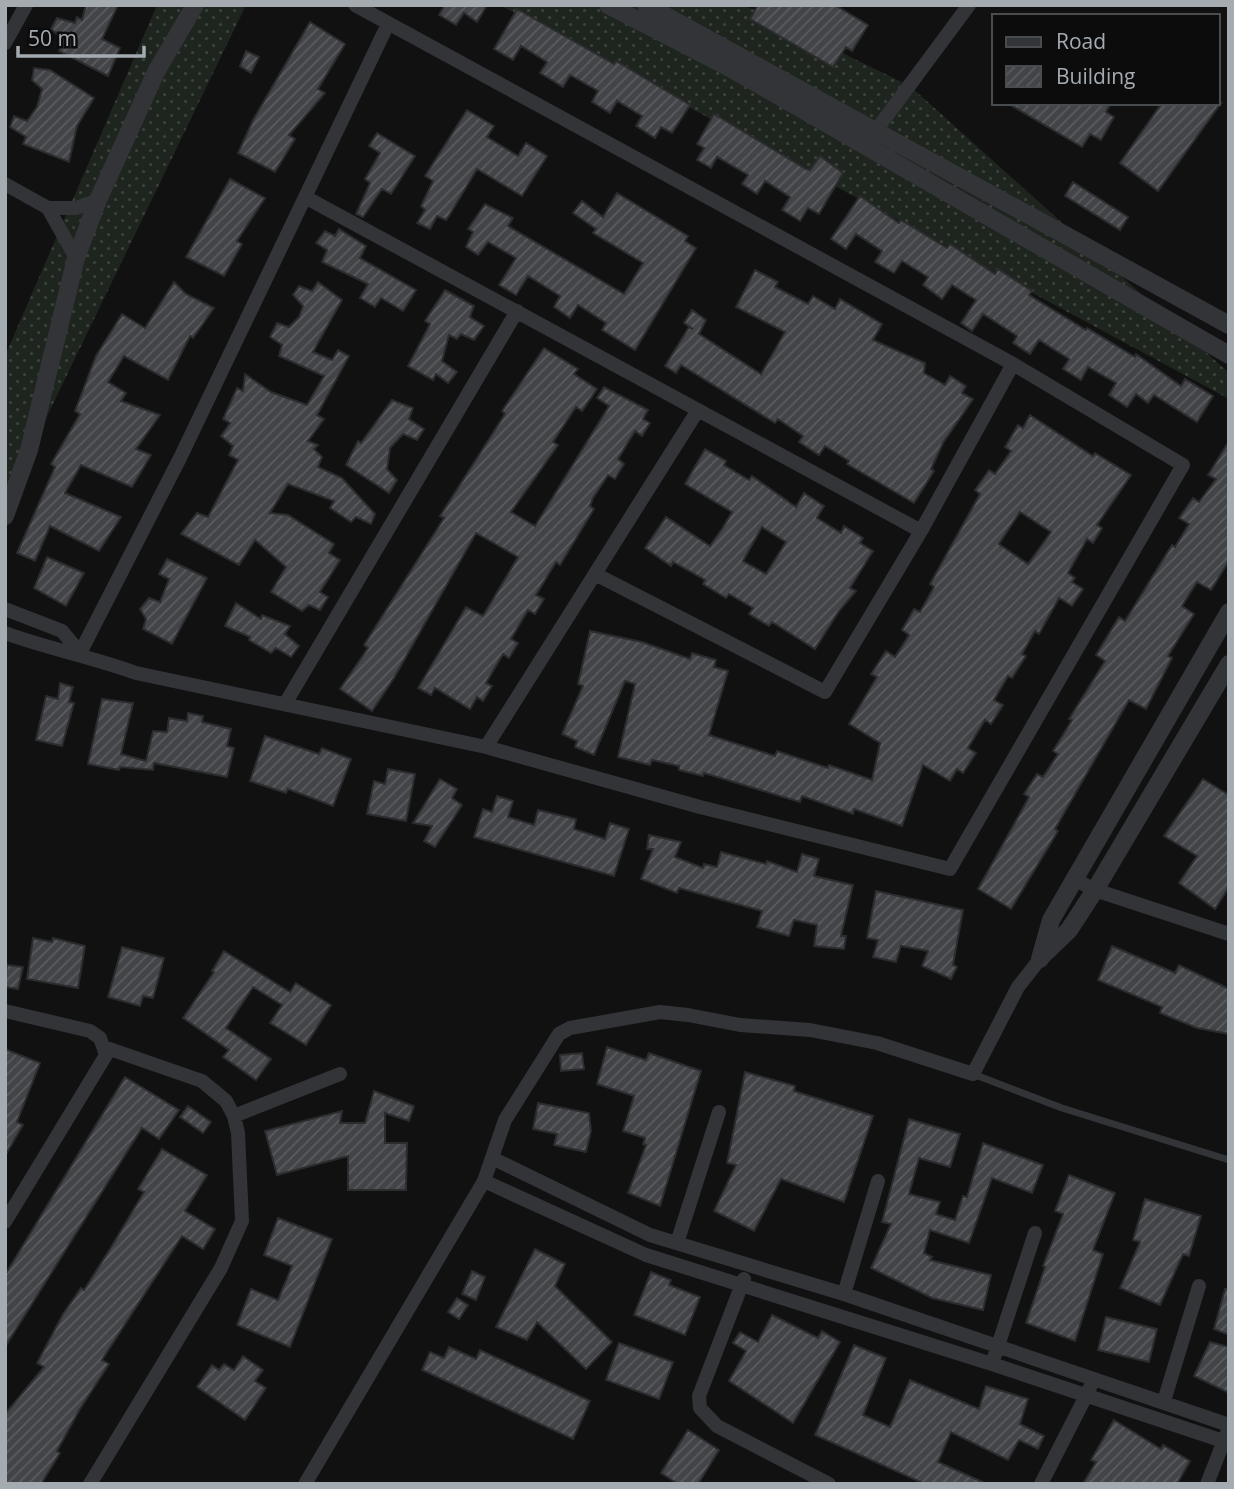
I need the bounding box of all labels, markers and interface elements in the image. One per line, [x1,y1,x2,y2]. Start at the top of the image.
scale bar [18,14,144,58]
legend [992,14,1220,105]
text: 50 m [28,24,77,52]
text: Road [1056,27,1106,55]
text: Building [1056,62,1135,90]

